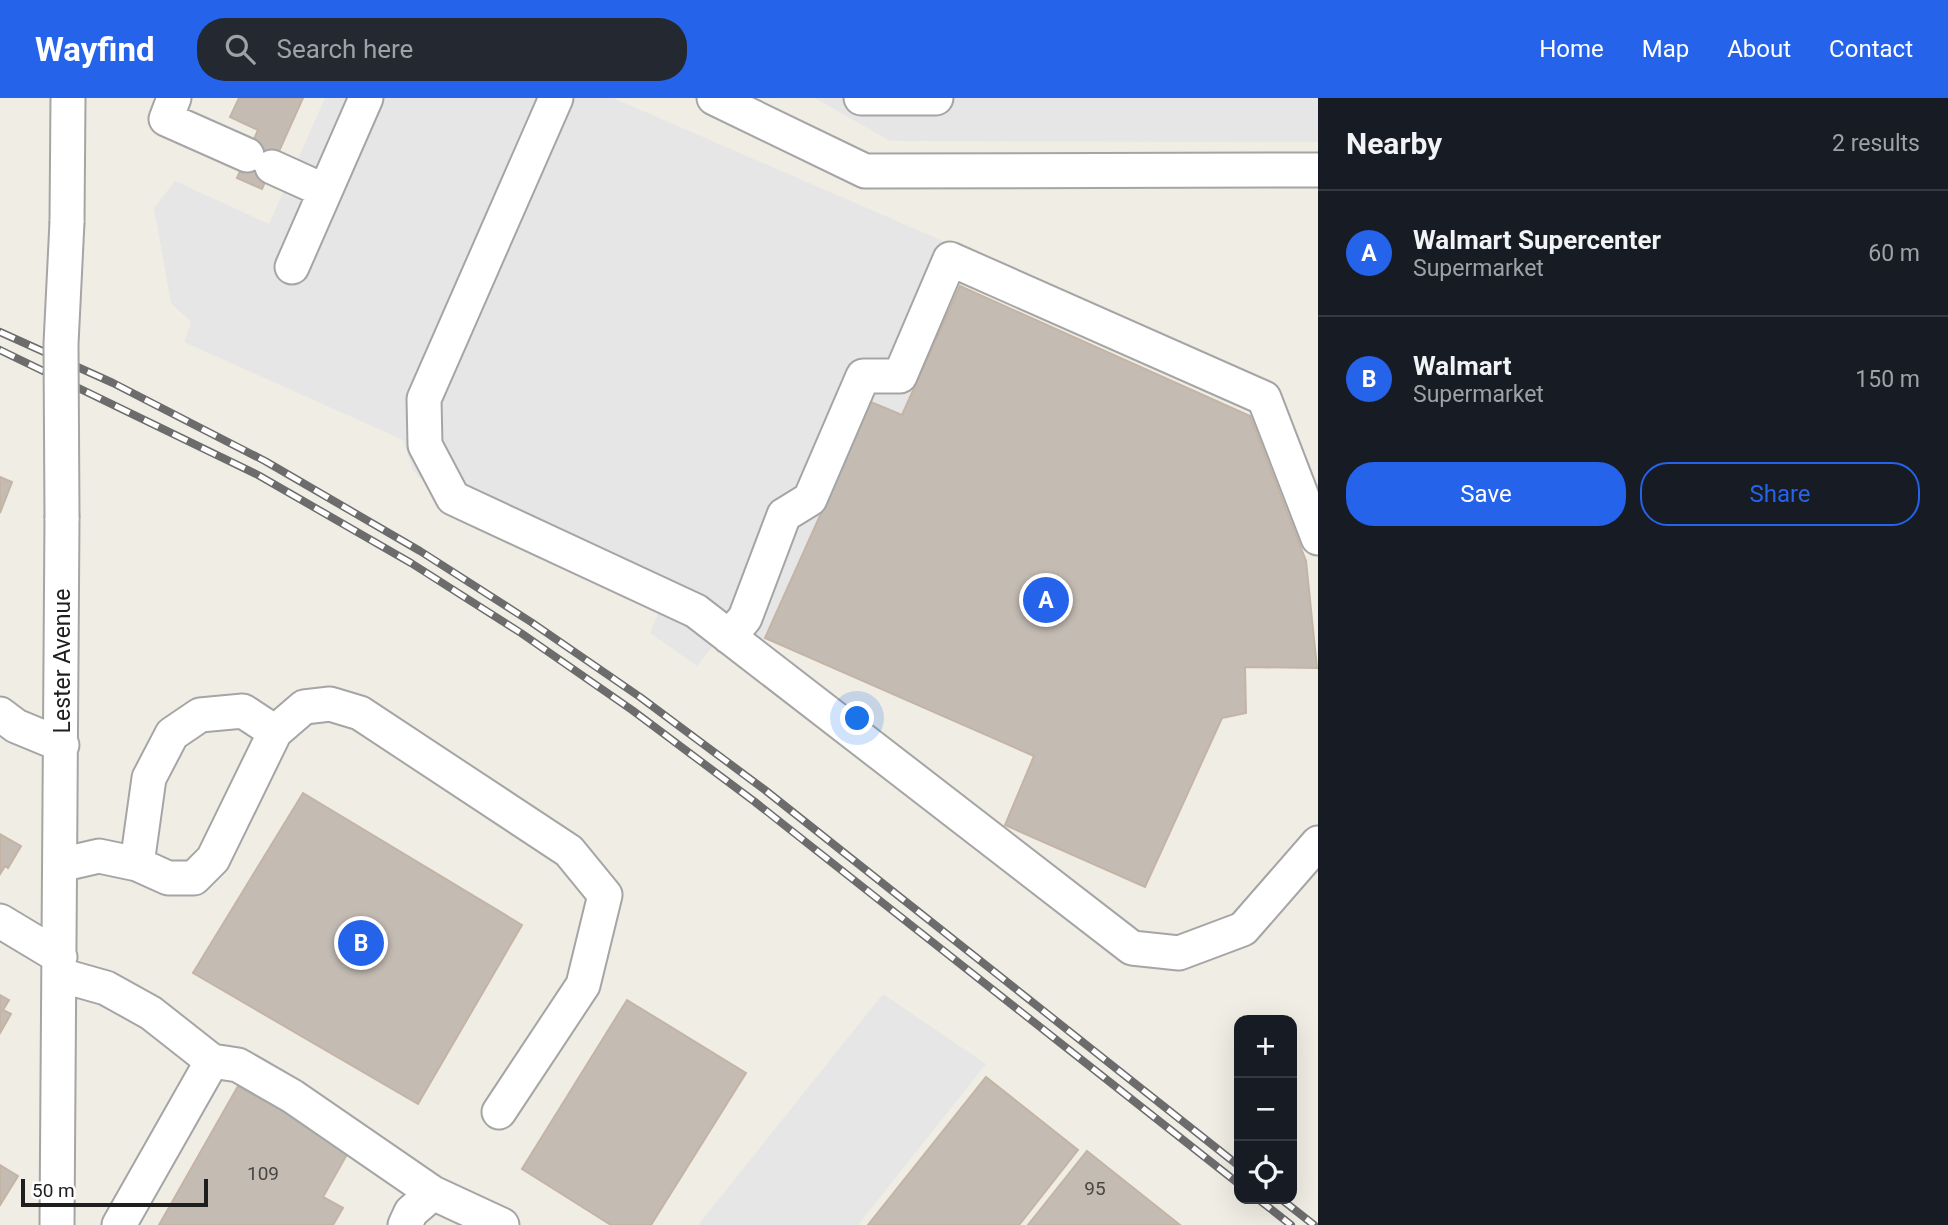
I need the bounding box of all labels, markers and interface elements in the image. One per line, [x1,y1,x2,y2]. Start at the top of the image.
search box [197,18,687,81]
text: Wayfind [35,30,155,69]
icon: search [221,30,259,68]
text: Search here [277,34,413,64]
text: Home [1539,35,1604,63]
text: Map [1642,35,1689,63]
text: About [1727,35,1791,63]
text: Contact [1829,35,1913,63]
text: Nearby [1346,126,1442,161]
text: 2 results [1832,130,1920,157]
text: Walmart Supercenter [1413,225,1661,255]
text: A [1361,240,1377,267]
text: 60 m [1868,240,1920,267]
text: Supermarket [1413,255,1544,282]
text: Walmart [1413,351,1512,381]
text: B [1362,366,1376,393]
text: 150 m [1855,366,1920,393]
text: Supermarket [1413,381,1544,408]
button: Save [1346,462,1626,526]
button: Share [1640,462,1920,526]
pin: A [1023,574,1069,626]
street label: Lester Avenue [49,589,76,733]
your location [840,701,874,735]
pin: B [338,917,384,969]
map controls [1234,1015,1297,1204]
button: + [1234,1015,1297,1078]
button: − [1234,1078,1297,1141]
button: locate [1234,1141,1297,1204]
house number: 109 [247,1162,279,1185]
scale bar [21,1176,208,1208]
house number: 95 [1084,1177,1106,1200]
text: 50 m [32,1179,75,1202]

